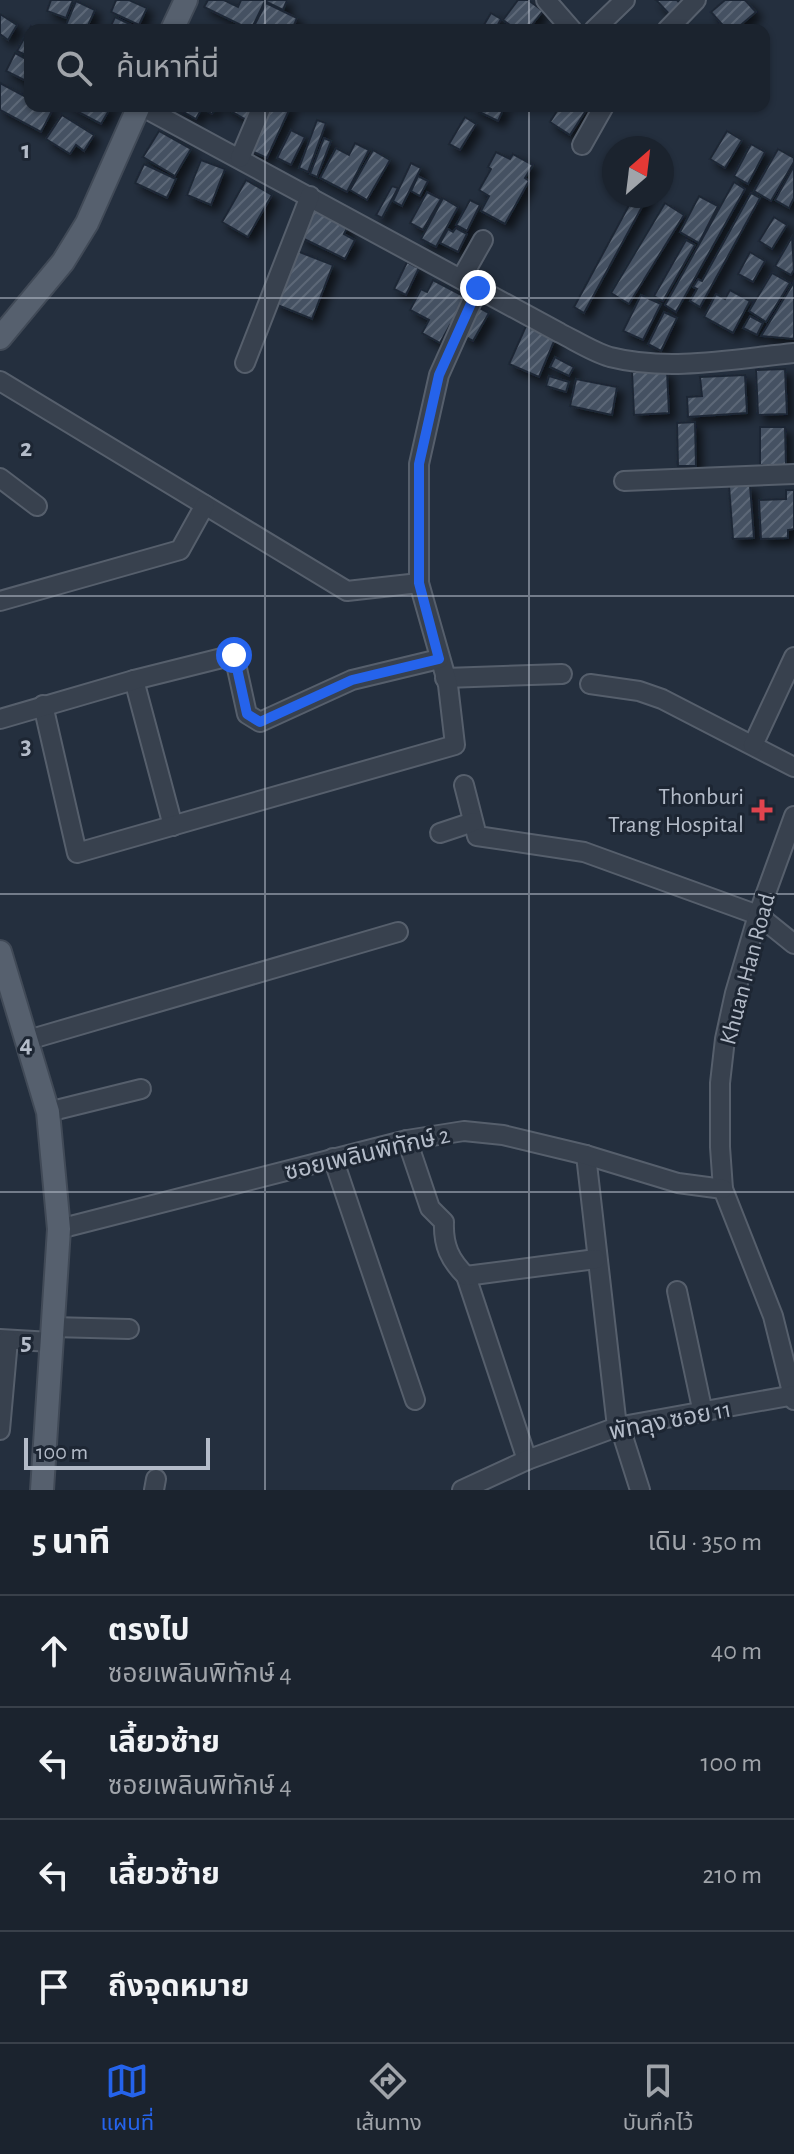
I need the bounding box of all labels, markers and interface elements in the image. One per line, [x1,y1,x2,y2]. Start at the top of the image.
search box [24,24,770,112]
icon: search [52,46,96,90]
text: ค้นหาที่นี่ [116,53,219,83]
north arrow [602,136,674,208]
text: 1 [21,137,31,163]
route end [460,270,496,306]
text: 2 [20,435,32,461]
route start [216,637,252,673]
text: 3 [20,733,32,759]
place label: Thonburi Trang Hospital [608,785,744,837]
marker: Thonburi Trang Hospital [751,799,773,821]
street label: Khuan Han Road [716,891,780,1048]
text: 4 [19,1031,33,1057]
street label: ซอยเพลินพิทักษ์ 2 [282,1122,452,1185]
text: 5 [20,1329,32,1355]
street label: พัทลุง ซอย 11 [607,1396,734,1447]
scale bar [24,1434,210,1470]
text: 100 m [36,1441,88,1463]
text: 5 นาที [32,1526,110,1560]
text: เดิน · 350 m [648,1529,762,1555]
text: ตรงไป [108,1616,190,1646]
icon: ahead [32,1629,76,1673]
text: 40 m [711,1638,762,1664]
text: ซอยเพลินพิทักษ์ 4 [108,1661,292,1687]
text: เลี้ยวซ้าย [108,1728,220,1758]
icon: left [32,1741,76,1785]
text: 100 m [701,1750,762,1776]
text: ซอยเพลินพิทักษ์ 4 [108,1773,292,1799]
icon: left [32,1853,76,1897]
text: เลี้ยวซ้าย [108,1860,220,1890]
text: 210 m [702,1862,762,1888]
icon: arrive [32,1965,76,2009]
text: ถึงจุดหมาย [108,1972,249,2002]
tab: แผนที่ [101,2059,154,2140]
tab: เส้นทาง [355,2059,422,2140]
tab: บันทึกไว้ [623,2059,693,2140]

